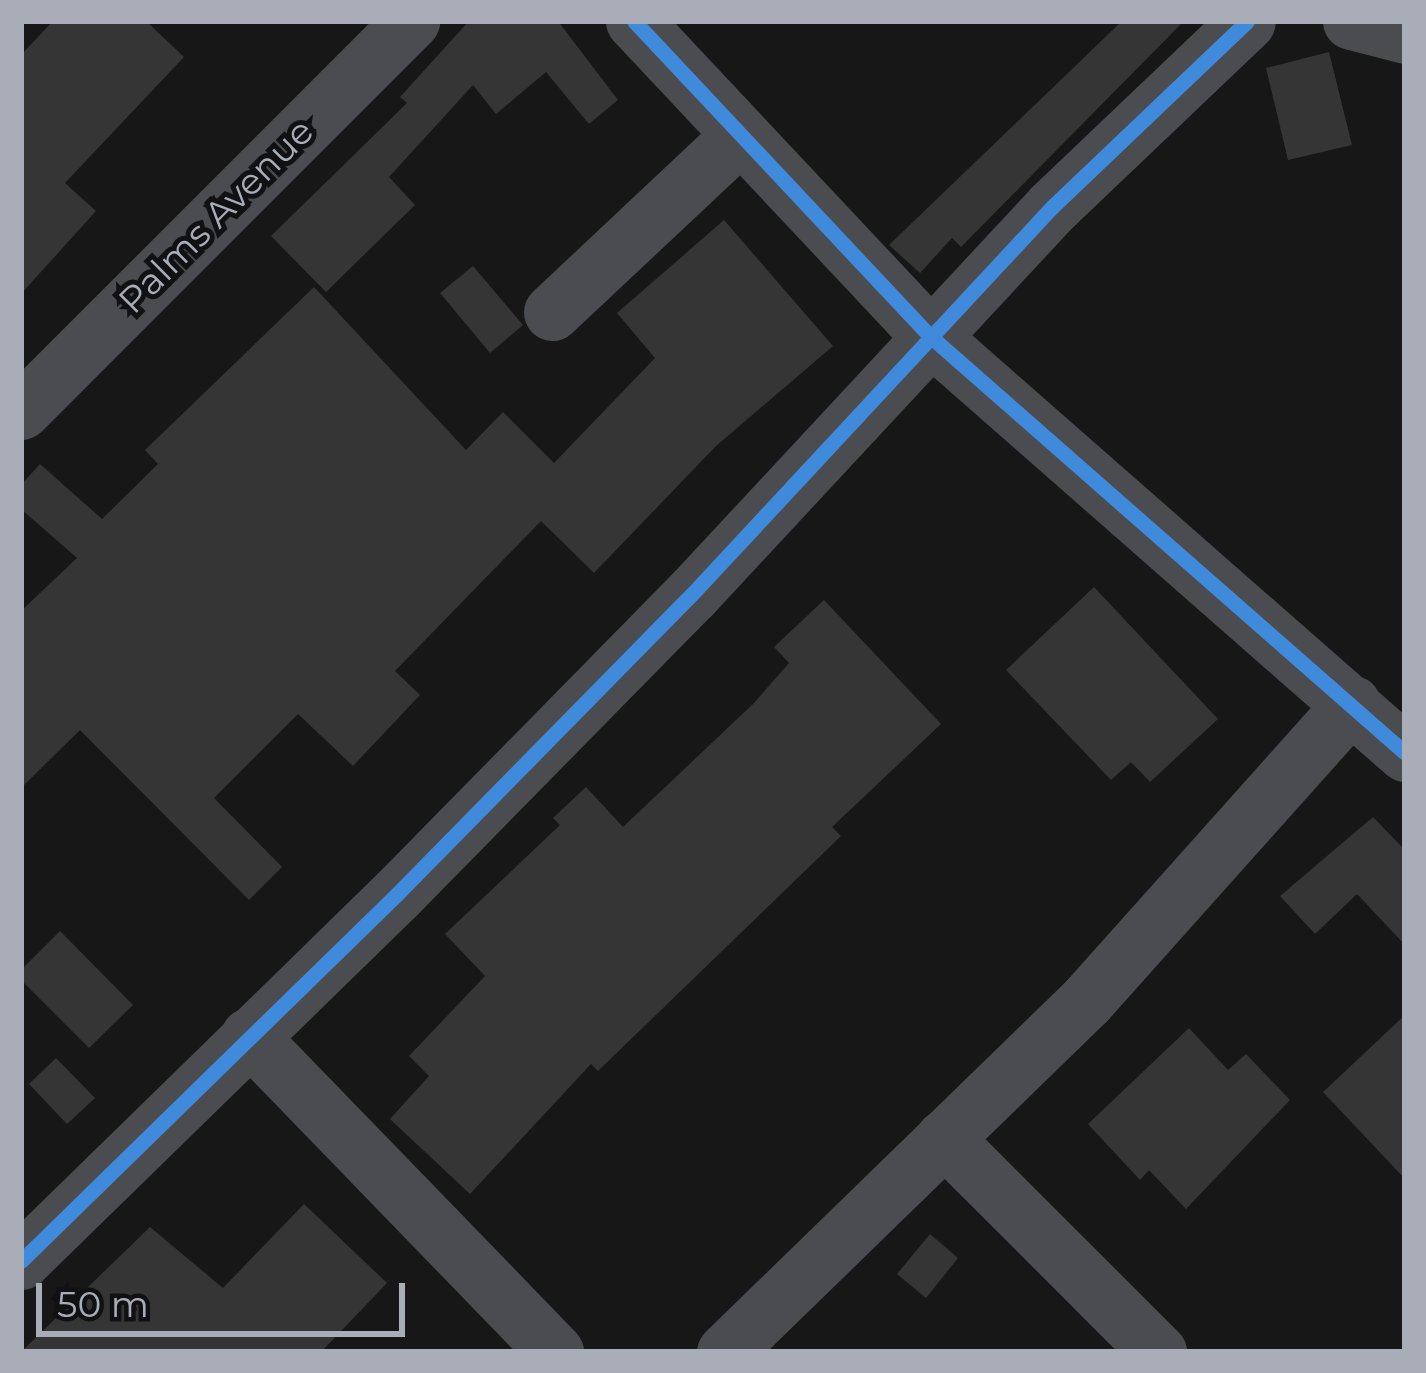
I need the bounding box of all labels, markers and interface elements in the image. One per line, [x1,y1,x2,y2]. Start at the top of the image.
street label: Palms Avenue [110,110,322,322]
scale bar [42,1259,411,1333]
text: 50 m [57,1282,149,1326]

